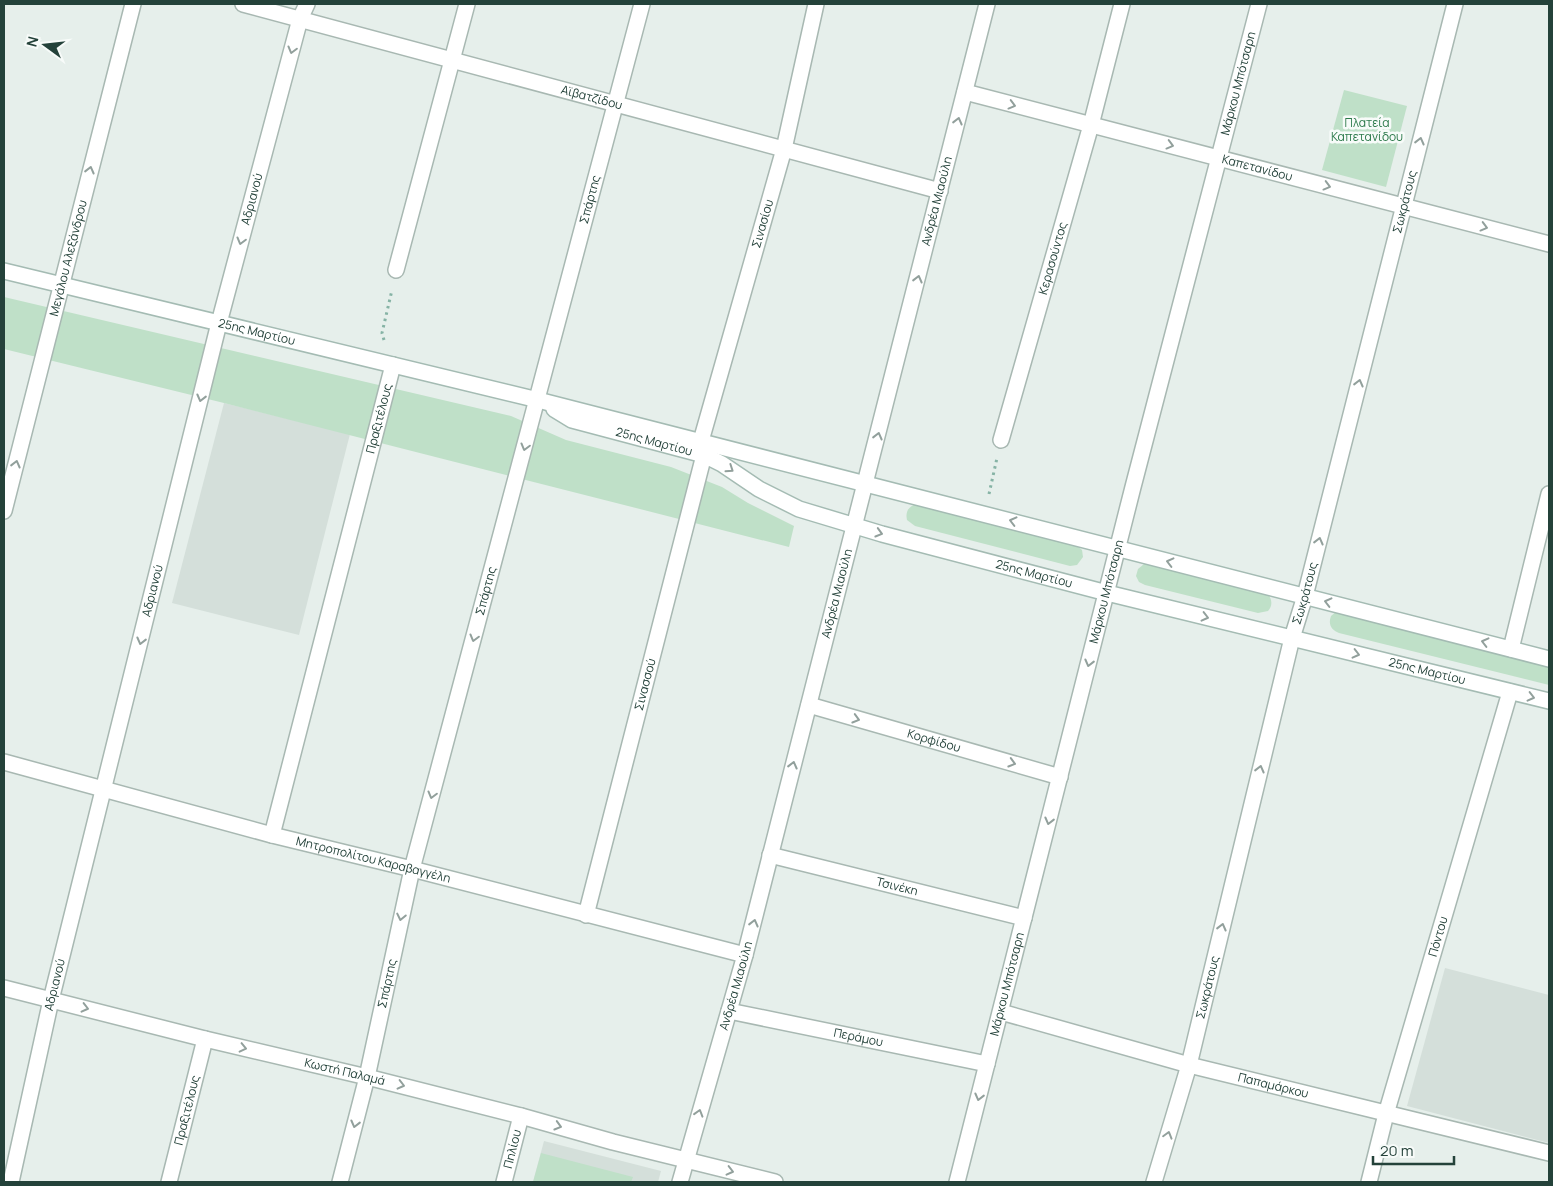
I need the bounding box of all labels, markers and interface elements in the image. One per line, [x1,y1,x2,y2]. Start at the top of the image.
north arrow [20,20,70,70]
street label: Μάρκου Μπότσαρη [1216,30,1259,137]
text: N [21,34,42,49]
one-way arrow [287,45,298,54]
street label: Αϊβατζίδου [559,81,624,113]
one-way arrow [1008,99,1016,109]
park label: Πλατεία Καπετανίδου [1331,114,1403,145]
one-way arrow [952,118,962,126]
one-way arrow [1415,137,1425,145]
one-way arrow [1165,140,1173,150]
street label: Καπετανίδου [1220,150,1295,185]
street label: Ανδρέα Μιαούλη [917,154,956,248]
one-way arrow [85,167,95,175]
street label: Σωκράτους [1388,168,1421,235]
street label: Αδριανού [236,171,267,227]
street label: Σπάρτης [575,173,604,226]
one-way arrow [1322,181,1330,191]
street label: Σινασίου [747,197,777,250]
street label: Μεγάλου Αλεξάνδρου [45,198,91,318]
street label: Κερασούντος [1034,219,1071,296]
one-way arrow [1480,221,1489,232]
one-way arrow [237,236,247,244]
one-way arrow [912,274,923,283]
street label: 25ης Μαρτίου [217,314,297,349]
one-way arrow [1353,379,1364,388]
street label: Πραξιτέλους [362,381,396,455]
one-way arrow [196,394,207,403]
street label: 25ης Μαρτίου [614,423,694,460]
one-way arrow [872,432,883,441]
one-way arrow [520,442,531,451]
one-way arrow [10,459,21,468]
one-way arrow [725,463,734,472]
one-way arrow [1008,516,1017,527]
one-way arrow [874,527,883,538]
one-way arrow [1313,536,1324,545]
street label: Μάρκου Μπότσαρη [1085,538,1127,645]
street label: Ανδρέα Μιαούλη [817,547,856,640]
street label: 25ης Μαρτίου [994,555,1074,592]
one-way arrow [1167,557,1175,567]
street label: Σωκράτους [1288,560,1321,627]
street label: Αδριανού [137,563,167,618]
street label: Σπάρτης [471,564,500,617]
one-way arrow [1323,597,1332,608]
one-way arrow [1201,611,1210,622]
one-way arrow [469,633,480,642]
one-way arrow [136,636,147,645]
one-way arrow [1481,637,1490,648]
one-way arrow [1351,648,1360,659]
street label: 25ης Μαρτίου [1387,653,1467,688]
street label: Σινασσού [630,656,660,712]
one-way arrow [1084,659,1095,668]
one-way arrow [1526,691,1535,702]
one-way arrow [851,713,859,723]
street label: Κορφίδου [905,725,963,756]
one-way arrow [1007,758,1015,768]
one-way arrow [788,762,798,770]
one-way arrow [1254,765,1265,774]
one-way arrow [427,790,437,798]
one-way arrow [1044,816,1055,825]
street label: Μητροπολίτου Καραβαγγέλη [294,832,453,887]
street label: Τσινέκη [875,873,920,899]
one-way arrow [396,912,407,921]
street label: Πόντου [1424,914,1452,959]
one-way arrow [748,919,758,927]
one-way arrow [1216,923,1227,932]
street label: Μάρκου Μπότσαρη [985,930,1028,1038]
street label: Ανδρέα Μιαούλη [715,939,756,1032]
street label: Σωκράτους [1191,954,1223,1020]
street label: Αδριανού [40,957,69,1012]
street label: Σπάρτης [373,957,400,1010]
one-way arrow [81,1003,89,1013]
street label: Περάμου [832,1024,885,1050]
one-way arrow [238,1042,247,1053]
street label: Κωστή Παλαμά [303,1054,387,1089]
street label: Παπαμάρκου [1236,1068,1310,1102]
street label: Πραξιτέλους [170,1073,204,1147]
one-way arrow [396,1079,405,1090]
one-way arrow [974,1093,985,1102]
one-way arrow [694,1109,704,1117]
one-way arrow [350,1120,361,1129]
one-way arrow [554,1120,563,1131]
street label: Πηλίου [499,1128,525,1170]
one-way arrow [1162,1131,1173,1140]
scale bar [1373,1134,1454,1166]
text: 20 m [1380,1140,1413,1161]
one-way arrow [726,1165,735,1176]

